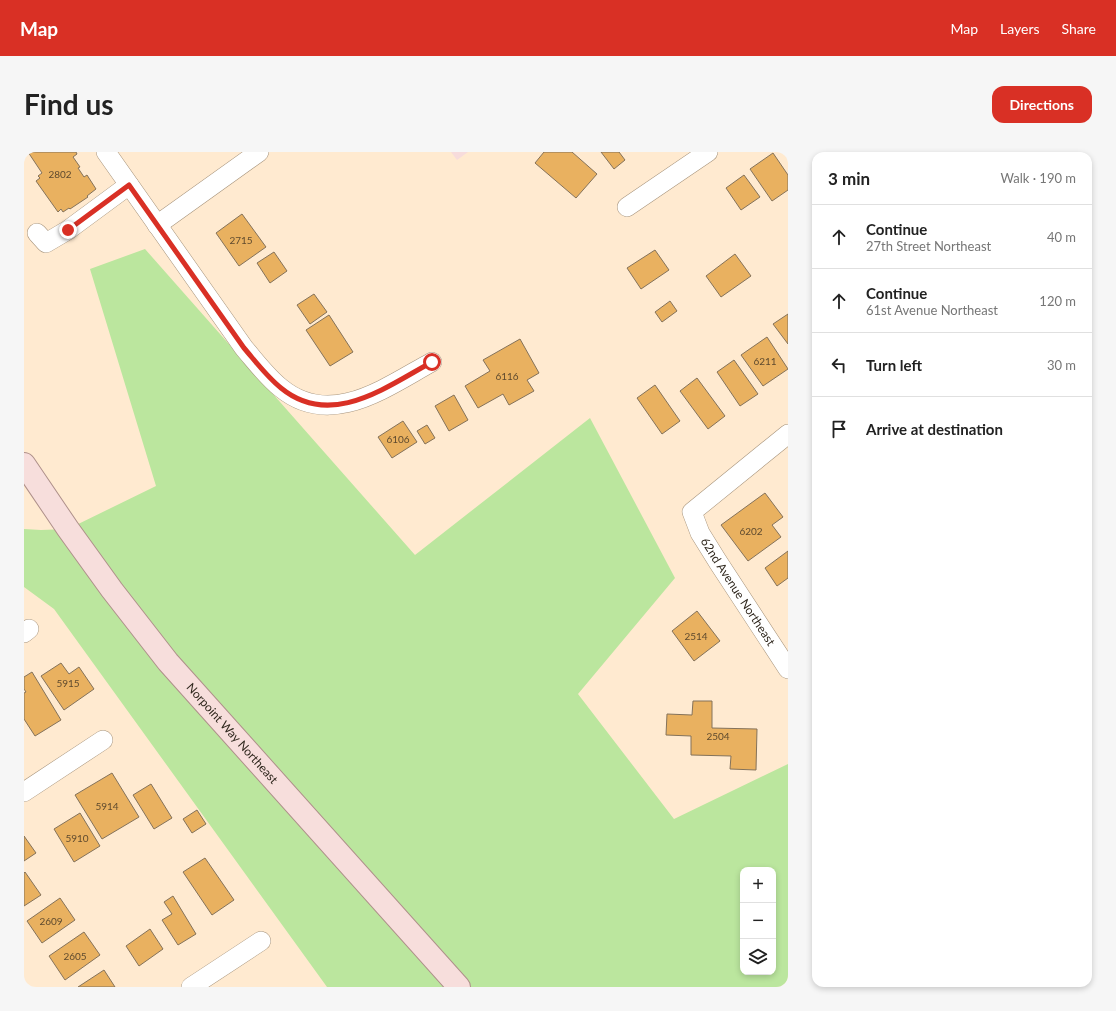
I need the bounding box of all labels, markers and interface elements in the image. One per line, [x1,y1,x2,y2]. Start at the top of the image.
text: Map [20,17,58,40]
text: Map [950,20,978,37]
text: Layers [1000,20,1040,37]
text: Share [1062,20,1096,37]
button: Directions [992,86,1092,123]
text: Find us [24,87,114,121]
house number: 2802 [48,168,72,180]
text: 3 min [828,168,870,189]
text: Walk · 190 m [1000,170,1076,186]
text: Continue [866,220,927,238]
route end [59,221,77,239]
icon: ahead [828,226,850,248]
text: 40 m [1047,229,1076,245]
house number: 2715 [229,234,253,246]
text: 27th Street Northeast [866,238,991,254]
text: Continue [866,284,927,302]
icon: ahead [828,290,850,312]
text: 120 m [1039,293,1076,309]
text: 61st Avenue Northeast [866,302,998,318]
route start [423,353,441,371]
icon: left [828,354,850,376]
house number: 6211 [753,355,777,367]
text: Turn left [866,356,922,374]
text: 30 m [1047,357,1076,373]
house number: 6116 [495,370,519,382]
icon: arrive [828,418,850,440]
text: Arrive at destination [866,420,1003,438]
house number: 6106 [386,433,410,445]
house number: 6202 [739,525,763,537]
street label: 62nd Avenue Northeast [698,535,779,649]
house number: 2514 [684,630,708,642]
house number: 5915 [56,677,80,689]
street label: Norpoint Way Northeast [184,680,282,787]
house number: 2504 [706,730,730,742]
house number: 5914 [95,800,119,812]
house number: 5910 [65,832,89,844]
map controls [740,867,776,975]
button: + [740,867,776,903]
button: − [740,903,776,939]
house number: 2609 [39,915,63,927]
button: layers [740,939,776,975]
house number: 2605 [63,950,87,962]

